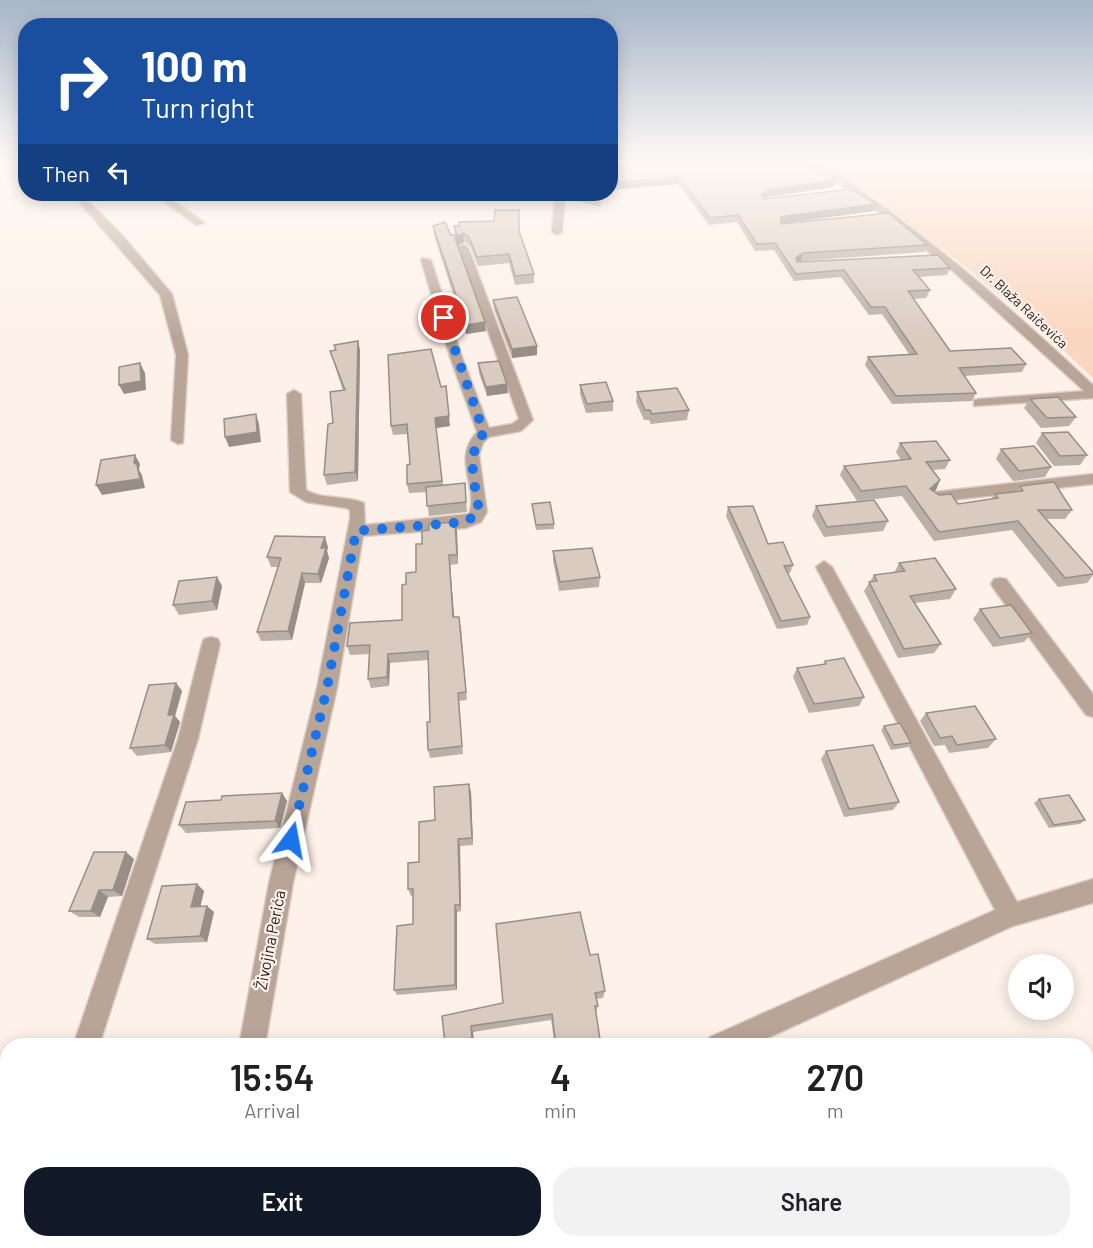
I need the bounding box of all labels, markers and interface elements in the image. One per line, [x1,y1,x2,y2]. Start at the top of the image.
text: 100 m [141,40,247,90]
icon: right [42,42,120,120]
text: Turn right [141,91,255,123]
icon: left [102,156,135,189]
text: Then [42,160,90,186]
street label: Dr. Blaža Raičevića [977,262,1072,352]
pin [418,292,469,343]
icon: arrive [427,301,460,334]
position arrow [259,808,323,872]
street label: Živojina Perića [251,889,288,991]
map controls [1008,954,1074,1020]
button: sound [1008,954,1074,1020]
text: 15:54 [230,1055,314,1098]
text: 4 [550,1055,571,1098]
text: 270 [806,1055,864,1098]
text: Arrival [244,1098,300,1122]
text: min [544,1098,577,1122]
text: m [827,1098,844,1122]
button: Exit [24,1167,541,1236]
button: Share [553,1167,1070,1236]

